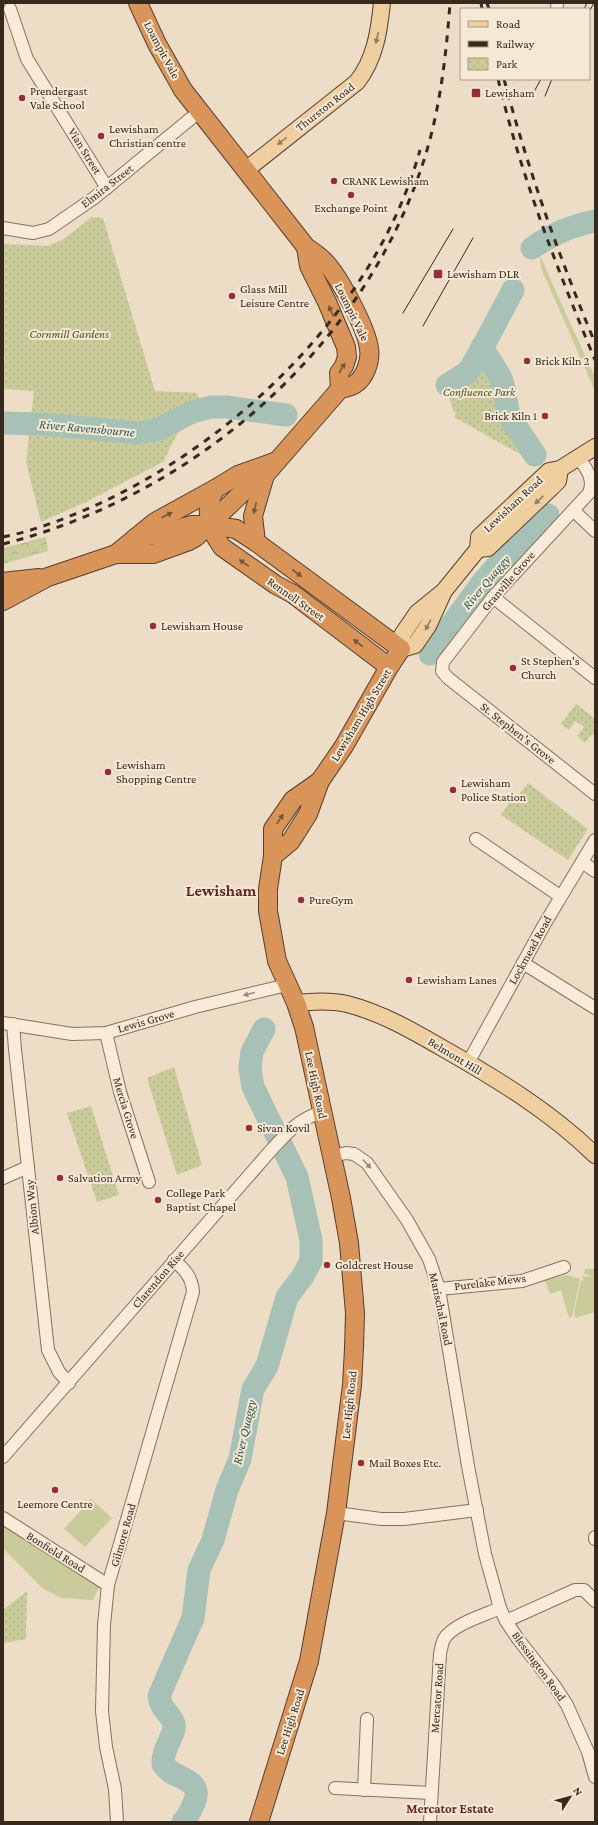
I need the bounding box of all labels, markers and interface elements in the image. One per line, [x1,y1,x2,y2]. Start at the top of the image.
legend [460,8,590,80]
text: Road [496,17,521,31]
street label: Loampit Vale [141,19,183,81]
one-way arrow [373,32,379,44]
text: Railway [496,37,535,51]
text: Park [496,57,518,71]
street label: Thurston Road [293,79,358,134]
place label: Prendergast Vale School [30,84,88,112]
place label: Lewisham [485,86,535,100]
marker: Lewisham [470,87,482,99]
marker: Prendergast Vale School [17,93,27,103]
place label: Lewisham Christian centre [109,122,186,150]
street label: Vian Street [65,125,105,178]
marker: Lewisham Christian centre [96,131,106,141]
one-way arrow [277,137,288,145]
street label: Elmira Street [78,161,137,211]
place label: CRANK Lewisham [342,174,429,188]
marker: CRANK Lewisham [329,176,339,186]
marker: Exchange Point [346,190,356,200]
place label: Exchange Point [314,201,389,215]
place label: Lewisham DLR [447,267,520,281]
marker: Lewisham DLR [432,268,444,280]
street label: Loampit Vale [332,281,372,343]
place label: Glass Mill Leisure Centre [240,282,309,310]
marker: Glass Mill Leisure Centre [227,291,237,301]
one-way arrow [328,305,334,316]
park label: Cornmill Gardens [29,327,109,341]
place label: Brick Kiln 2 [535,354,590,368]
marker: Brick Kiln 2 [522,356,532,366]
one-way arrow [339,362,346,374]
park label: Confluence Park [443,385,516,399]
place label: Brick Kiln 1 [484,409,537,423]
marker: Brick Kiln 1 [540,411,550,421]
water label: River Ravensbourne [39,416,135,440]
street label: Lewisham Road [480,472,546,535]
one-way arrow [534,495,544,504]
one-way arrow [252,502,258,514]
one-way arrow [161,512,173,519]
street label: Granville Grove [478,548,538,614]
water label: River Quaggy [459,551,513,612]
one-way arrow [239,559,249,567]
one-way arrow [292,569,302,577]
street label: Rennell Street [265,574,328,624]
place label: Lewisham House [161,619,243,633]
one-way arrow [425,619,431,631]
marker: Lewisham House [148,621,158,631]
one-way arrow [352,639,363,647]
place label: St Stephen's Church [521,654,580,682]
marker: St Stephen's Church [508,663,518,673]
street label: Lewisham High Street [328,665,395,764]
street label: St. Stephen's Grove [478,699,558,767]
place label: Lewisham Shopping Centre [116,758,196,786]
marker: Lewisham Shopping Centre [103,767,113,777]
place label: Lewisham Police Station [461,776,527,804]
marker: Lewisham Police Station [448,785,458,795]
one-way arrow [276,814,284,825]
district label: Lewisham [186,882,257,899]
place label: PureGym [309,893,354,907]
marker: PureGym [296,895,306,905]
street label: Lockmead Road [505,913,555,987]
place label: Lewisham Lanes [417,973,497,987]
marker: Lewisham Lanes [404,975,414,985]
one-way arrow [243,991,255,997]
street label: Lewis Grove [116,1006,176,1036]
street label: Belmont Hill [425,1034,485,1078]
street label: Lee High Road [302,1050,330,1121]
street label: Mercia Grove [110,1076,142,1140]
place label: Sivan Kovil [257,1121,310,1135]
marker: Sivan Kovil [244,1123,254,1133]
one-way arrow [362,1159,372,1169]
place label: Salvation Army [68,1171,142,1185]
marker: Salvation Army [55,1173,65,1183]
street label: Albion Way [22,1178,42,1235]
place label: College Park Baptist Chapel [166,1186,236,1214]
marker: College Park Baptist Chapel [153,1195,163,1205]
street label: Clarendon Rise [129,1247,187,1311]
place label: Goldcrest House [335,1258,413,1272]
marker: Goldcrest House [322,1260,332,1270]
street label: Marischal Road [426,1271,456,1347]
street label: Purelake Mews [453,1271,527,1293]
street label: Lee High Road [338,1369,360,1440]
water label: River Quaggy [229,1397,259,1466]
place label: Mail Boxes Etc. [369,1456,441,1470]
marker: Mail Boxes Etc. [356,1458,366,1468]
marker: Leemore Centre [50,1485,60,1495]
place label: Leemore Centre [17,1497,93,1511]
street label: Gilmore Road [107,1501,139,1568]
street label: Bonfield Road [24,1528,89,1576]
street label: Blessington Road [509,1628,569,1704]
street label: Mercator Road [428,1662,446,1734]
street label: Lee High Road [273,1687,307,1757]
north arrow [550,1777,590,1817]
text: N [571,1785,585,1798]
district label: Mercator Estate [406,1801,494,1816]

